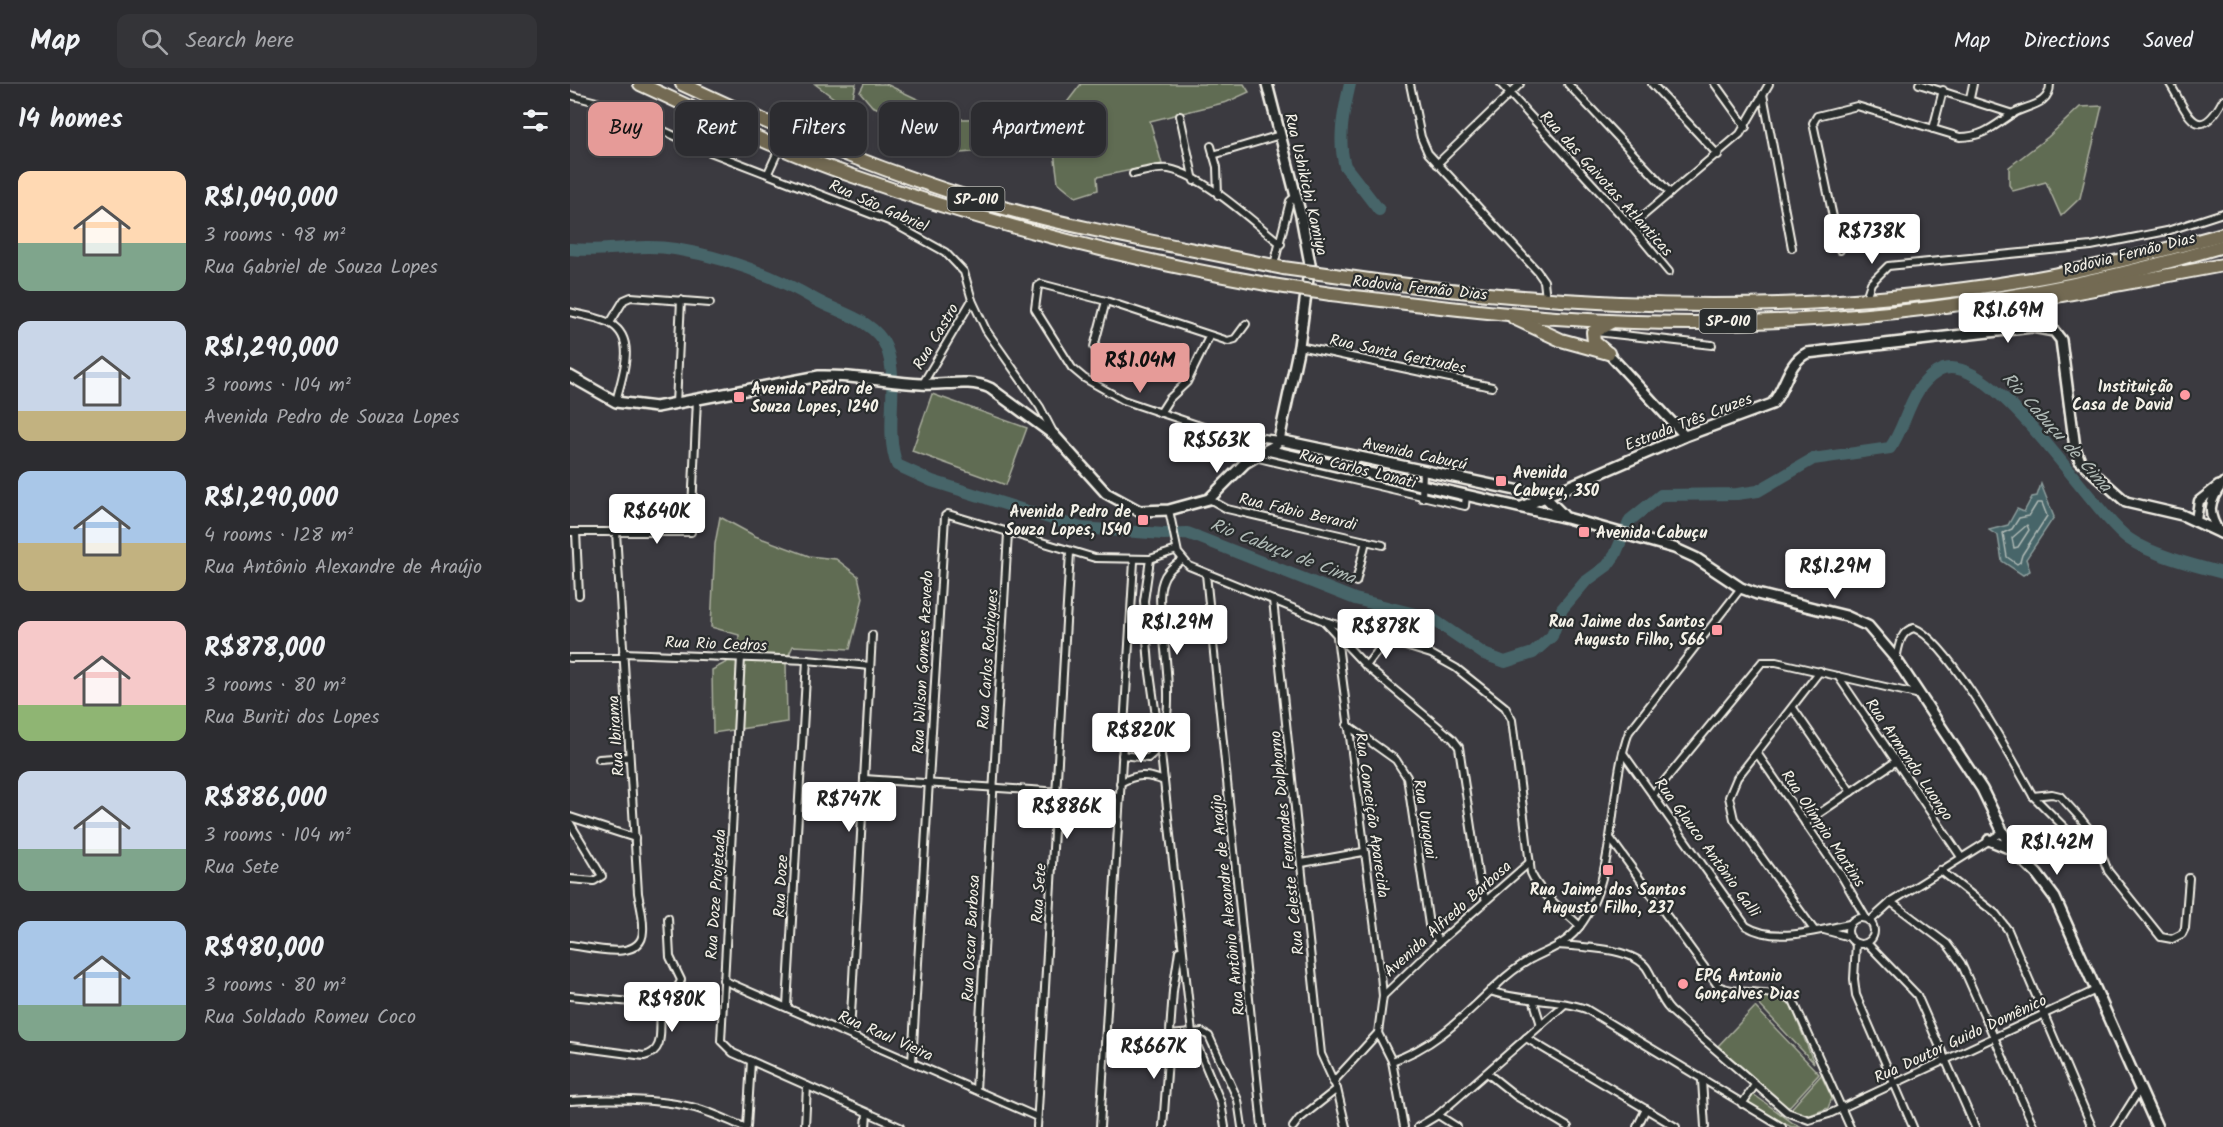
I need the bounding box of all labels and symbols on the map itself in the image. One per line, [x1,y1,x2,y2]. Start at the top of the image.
street label: Rua das Gaivotas Atlanticas [1533,105,1679,263]
street label: Rua Ushikichi Kamiya [1277,111,1334,258]
street label: Rua São Gabriel [825,173,932,239]
road number: SP-010 [948,187,1004,211]
pin: R$738K [1823,214,1921,265]
street label: Rodovia Fernão Dias [2061,226,2198,283]
street label: Rodovia Fernão Dias [1351,269,1489,308]
pin: R$1.69M [1953,293,2063,344]
street label: Rua Castro [907,299,966,375]
road number: SP-010 [1700,309,1756,333]
street label: Rua Santa Gertrudes [1327,328,1468,381]
pin: R$1.04M [1085,343,1195,394]
water label: Rio Cabuçu de Cima [1994,366,2119,501]
place label: Instituição Casa de David [2072,375,2173,418]
place label: Avenida Pedro de Souza Lopes, 1240 [751,377,879,420]
street label: Estrada Três Cruzes [1621,387,1756,458]
marker: Instituição Casa de David [2178,388,2192,402]
marker: Avenida Pedro de Souza Lopes, 1240 [732,390,746,404]
pin: R$563K [1168,423,1266,474]
street label: Avenida Cabuçú [1360,431,1469,478]
street label: Rua Carlos Lonati [1297,443,1420,496]
place label: Avenida Cabuçu, 350 [1513,461,1600,504]
marker: Avenida Cabuçu, 350 [1494,474,1508,488]
street label: Rua Fábio Berardi [1236,487,1360,538]
pin: R$640K [608,494,706,545]
place label: Avenida Pedro de Souza Lopes, 1540 [1005,500,1132,543]
water label: Rio Cabuçu de Cima [1206,511,1361,594]
marker: Avenida Pedro de Souza Lopes, 1540 [1136,513,1150,527]
place label: Avenida Cabuçu [1596,521,1707,546]
marker: Avenida Cabuçu [1577,525,1591,539]
pin: R$1.29M [1780,549,1890,600]
street label: Rua Wilson Gomes Azevedo [906,570,941,754]
street label: Rua Carlos Rodrigues [971,588,1006,730]
pin: R$1.29M [1122,605,1232,656]
pin: R$878K [1337,609,1435,660]
place label: Rua Jaime dos Santos Augusto Filho, 566 [1549,610,1706,653]
marker: Rua Jaime dos Santos Augusto Filho, 566 [1710,623,1724,637]
street label: Rua Rio Cedros [665,630,767,659]
street label: Rua Armando Luongo [1858,693,1959,826]
street label: Rua Ibirama [601,695,632,777]
pin: R$820K [1092,713,1190,764]
street label: Rua Celeste Fernandes Dalphorno [1263,729,1312,956]
street label: Rua Conceição Aparecida [1348,731,1395,899]
street label: Rua Olímpio Martins [1774,765,1872,893]
street label: Rua Glauco Antônio Galli [1648,773,1767,924]
street label: Rua Uruguai [1406,778,1443,862]
pin: R$747K [800,782,898,833]
pin: R$886K [1018,789,1116,840]
street label: Rua Antônio Alexandre de Araújo [1204,793,1253,1017]
pin: R$1.42M [2002,825,2112,876]
street label: Rua Doze Projetada [699,828,734,960]
street label: Rua Doze [767,854,796,918]
street label: Avenida Alfredo Barbosa [1378,855,1518,984]
street label: Rua Sete [1025,862,1054,924]
marker: Rua Jaime dos Santos Augusto Filho, 237 [1601,863,1615,877]
street label: Rua Oscar Barbosa [956,874,987,1002]
place label: Rua Jaime dos Santos Augusto Filho, 237 [1530,878,1687,921]
place label: EPG Antonio Gonçalves Dias [1695,964,1800,1007]
marker: EPG Antonio Gonçalves Dias [1676,977,1690,991]
pin: R$980K [623,982,721,1033]
street label: Rua Doutor Guido Domênico [1870,988,2051,1090]
street label: Rua Raul Vieira [834,1004,937,1069]
pin: R$667K [1105,1029,1203,1080]

